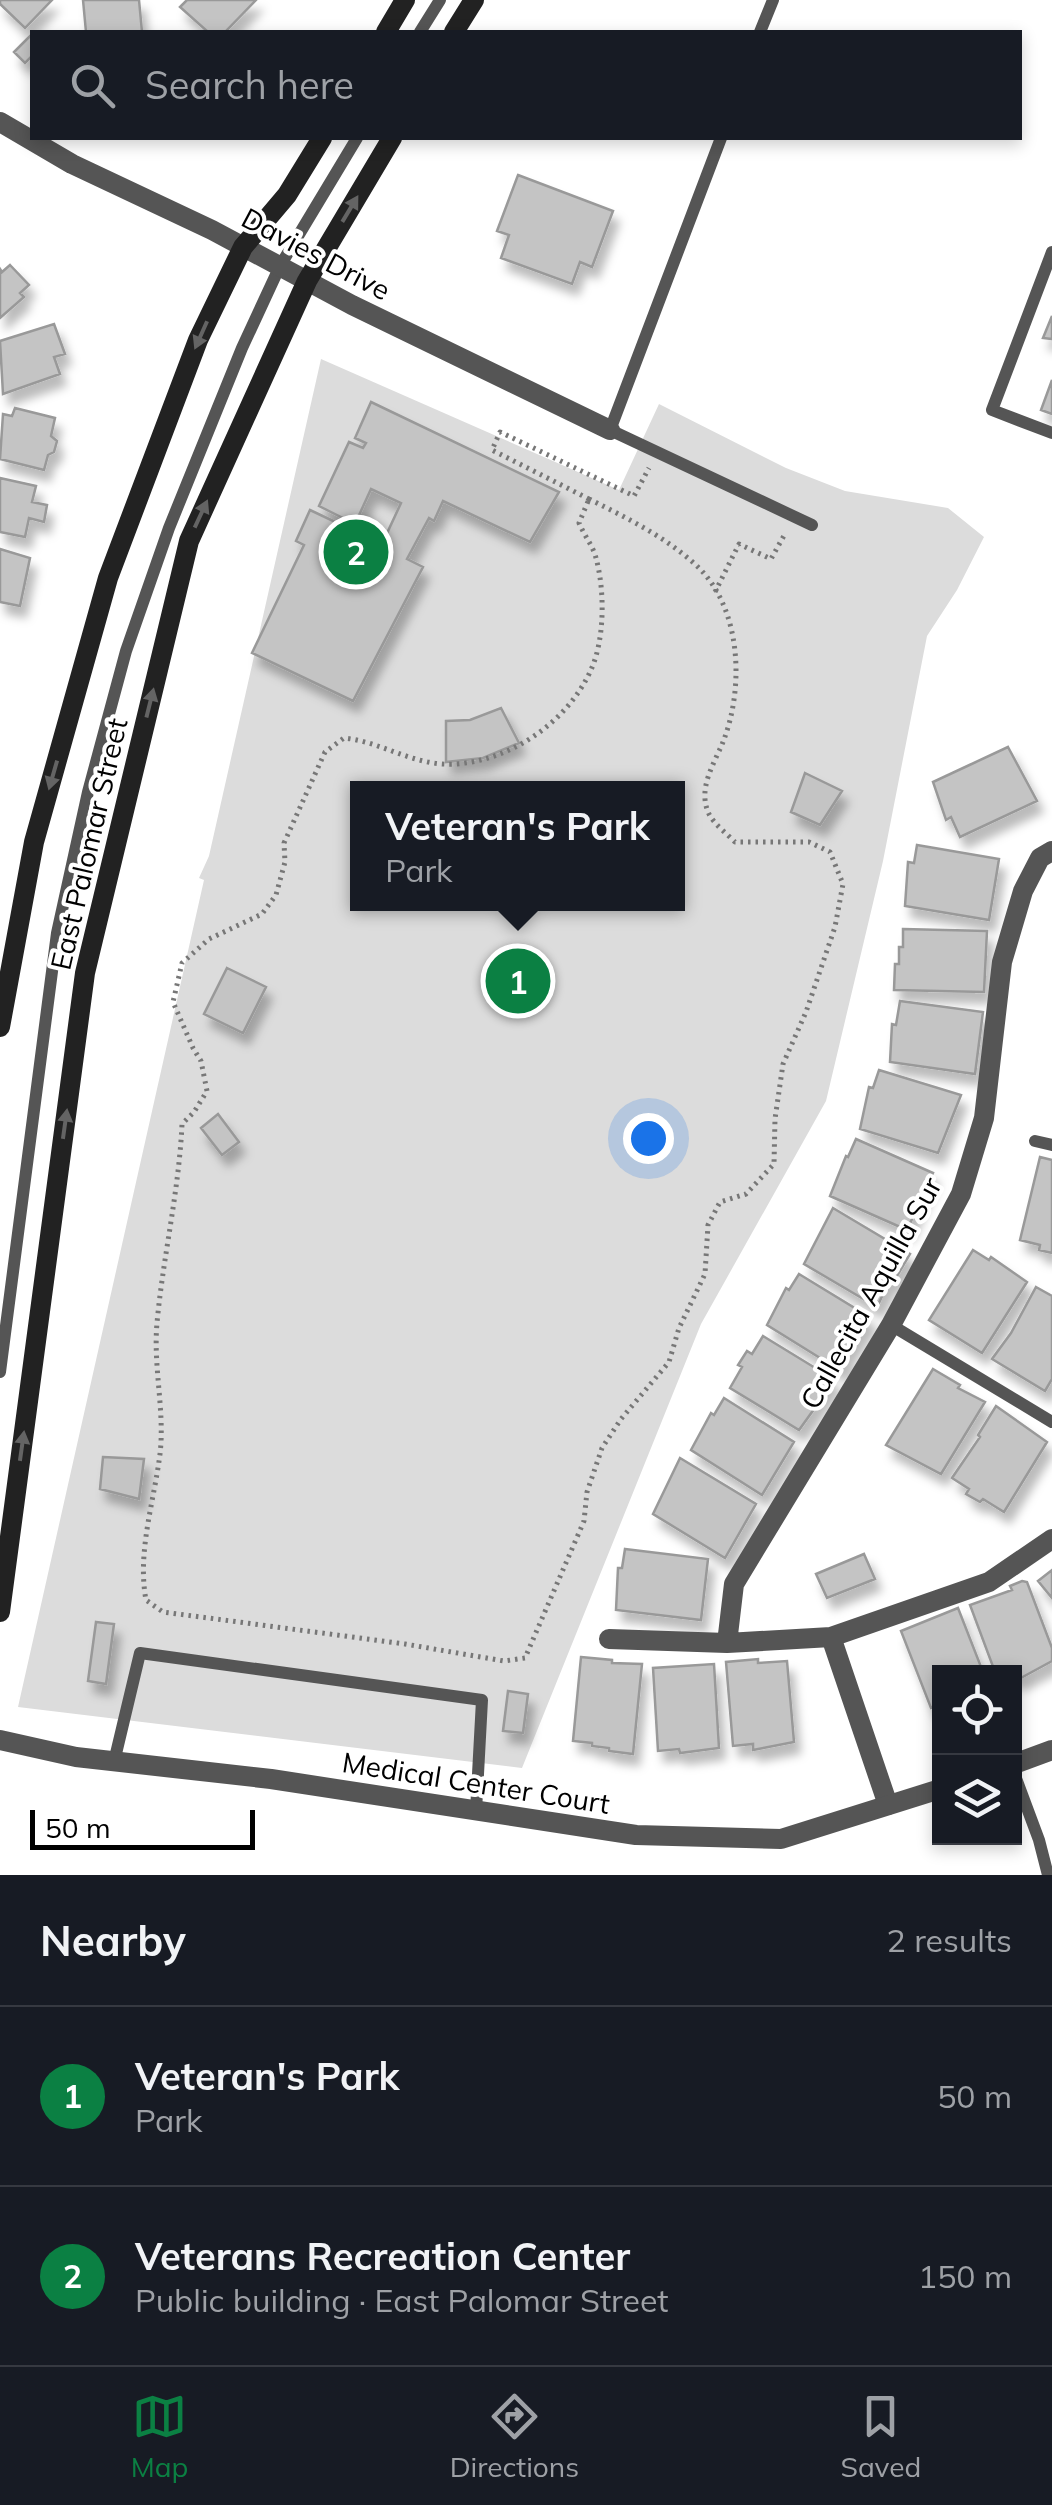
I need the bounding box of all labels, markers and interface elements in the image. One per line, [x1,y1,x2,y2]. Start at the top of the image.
search box [30,30,1022,140]
icon: search [65,58,120,113]
text: Search here [145,61,354,109]
one-way arrow [341,195,358,223]
street label: Davies Drive [236,200,396,307]
one-way arrow [193,320,209,350]
one-way arrow [193,499,210,528]
pin: 2 [324,514,388,590]
one-way arrow [143,687,158,718]
street label: East Palomar Street [43,714,135,973]
one-way arrow [44,760,60,791]
popup [350,781,685,911]
text: Veteran's Park [385,802,650,850]
text: Park [385,850,453,890]
pin: 1 [486,944,550,1018]
one-way arrow [57,1107,73,1139]
your location [623,1113,674,1164]
street label: Callecita Aquilla Sur [792,1170,949,1415]
one-way arrow [14,1430,30,1461]
map controls [932,1665,1022,1845]
button: locate [932,1665,1022,1755]
street label: Medical Center Court [340,1744,613,1821]
button: layers [932,1755,1022,1845]
scale bar [30,1805,255,1850]
text: 50 m [45,1810,111,1845]
text: Nearby [40,1914,186,1967]
text: 2 results [887,1920,1012,1960]
text: Veteran's Park [135,2052,400,2100]
text: 1 [63,2076,82,2116]
text: 50 m [937,2076,1012,2116]
text: Park [135,2100,202,2140]
text: Veterans Recreation Center [135,2232,630,2280]
text: 2 [63,2256,82,2296]
text: 150 m [918,2256,1012,2296]
text: Public building · East Palomar Street [135,2280,669,2320]
tab: Map [131,2389,188,2484]
tab: Directions [450,2389,579,2484]
tab: Saved [840,2389,921,2484]

